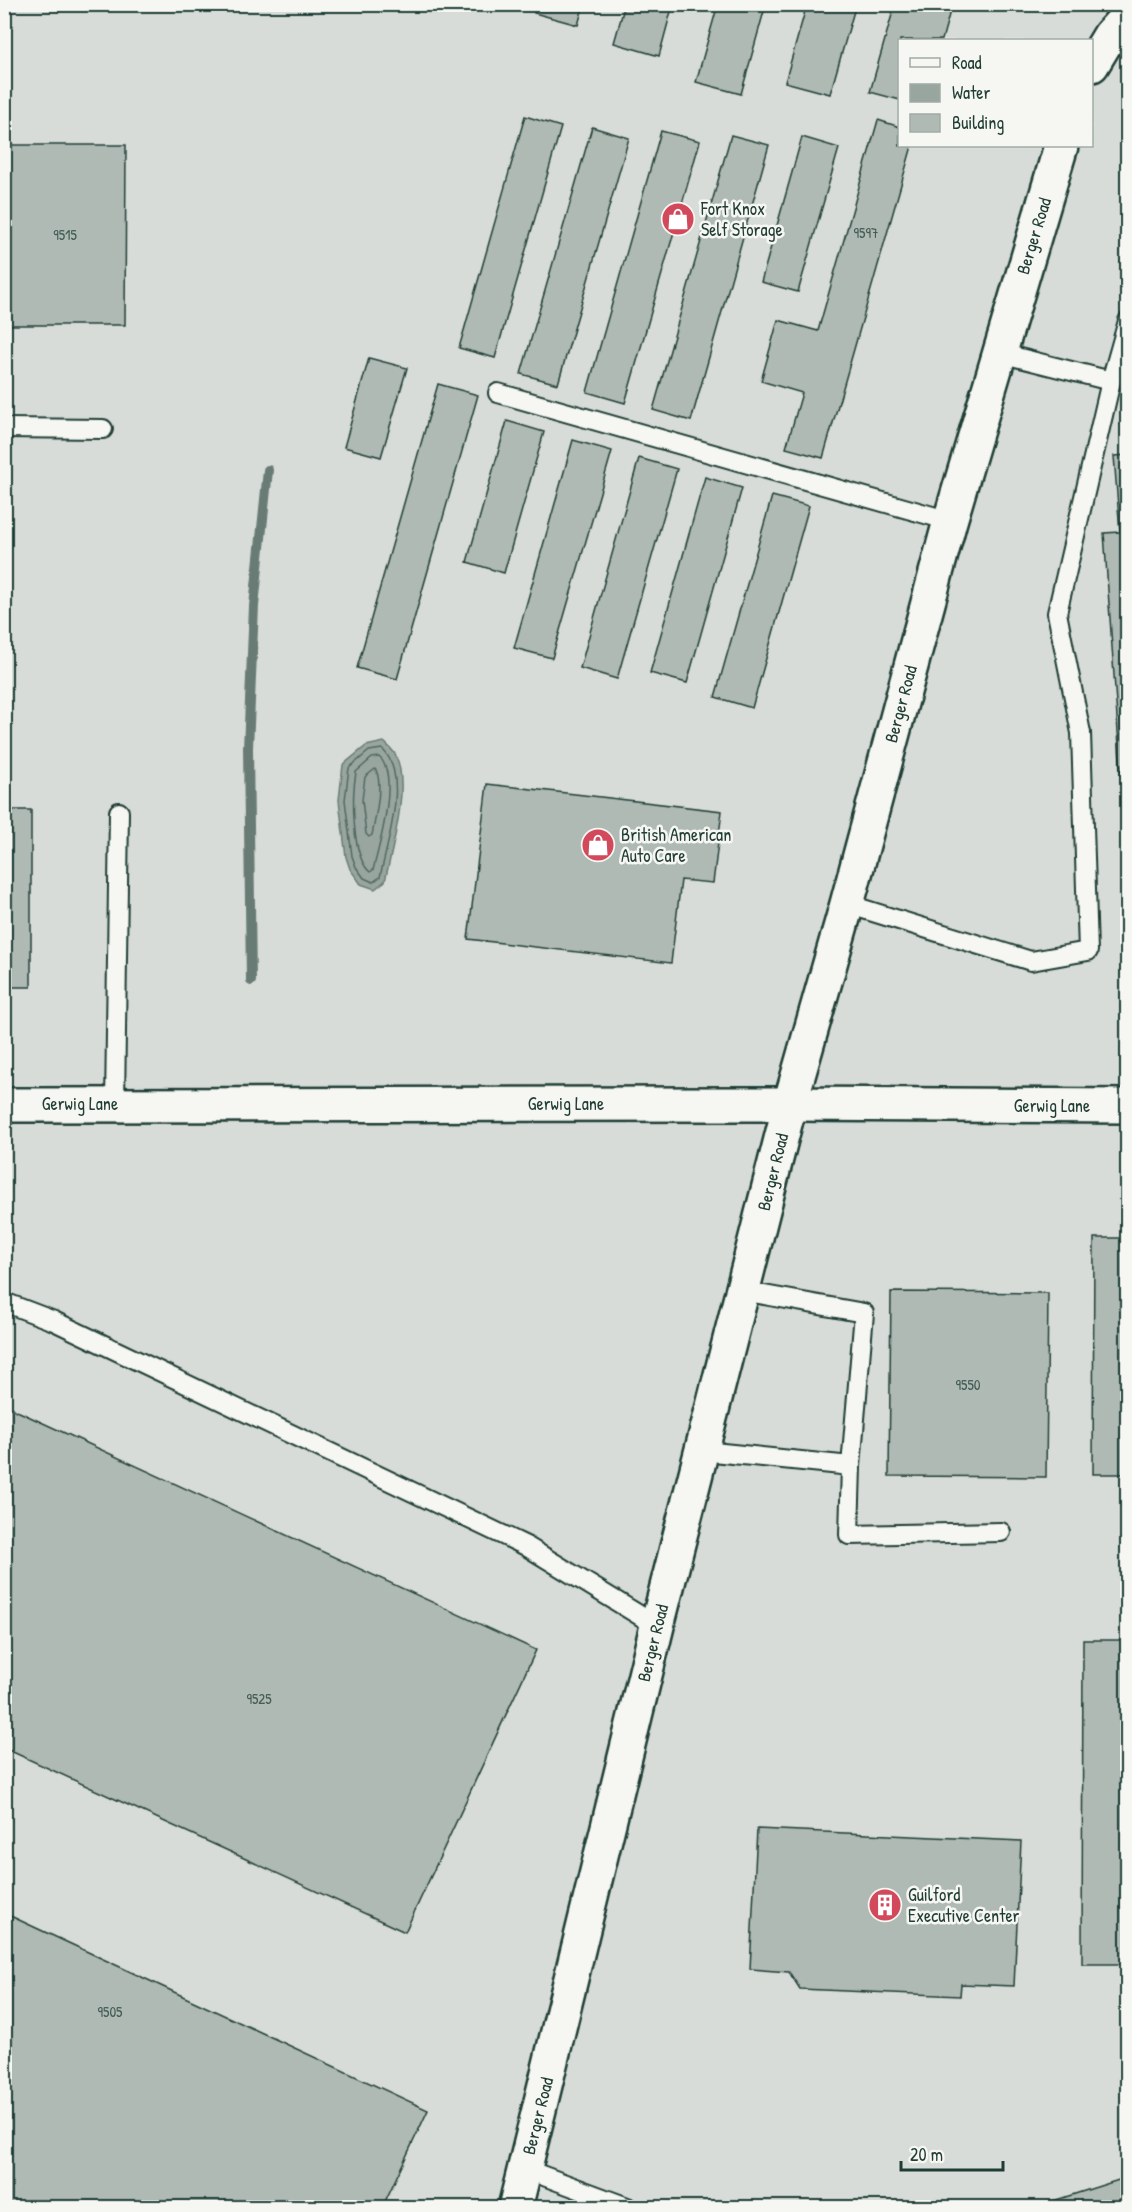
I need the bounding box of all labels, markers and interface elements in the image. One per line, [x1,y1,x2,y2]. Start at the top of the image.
legend [898,39,1093,147]
text: Road [952,50,982,75]
text: Water [952,80,990,105]
text: Building [952,110,1004,135]
street label: Berger Road [1010,194,1057,277]
place label: Fort Knox Self Storage [700,196,783,242]
shop icon: Fort Knox Self Storage [660,201,696,237]
house number: 9597 [854,222,878,243]
house number: 9515 [53,224,77,245]
street label: Berger Road [878,662,923,745]
place label: British American Auto Care [621,822,731,868]
shop icon: British American Auto Care [580,827,616,863]
street label: Gerwig Lane [42,1091,118,1116]
street label: Gerwig Lane [528,1091,604,1116]
street label: Gerwig Lane [1014,1093,1090,1118]
street label: Berger Road [751,1131,794,1213]
house number: 9550 [956,1374,981,1395]
street label: Berger Road [631,1602,674,1684]
house number: 9525 [246,1688,272,1709]
place label: Guilford Executive Center [908,1882,1020,1928]
building icon: Guilford Executive Center [867,1887,903,1923]
house number: 9505 [98,2001,123,2022]
street label: Berger Road [516,2075,559,2157]
scale bar [901,2134,1003,2172]
text: 20 m [910,2142,943,2167]

